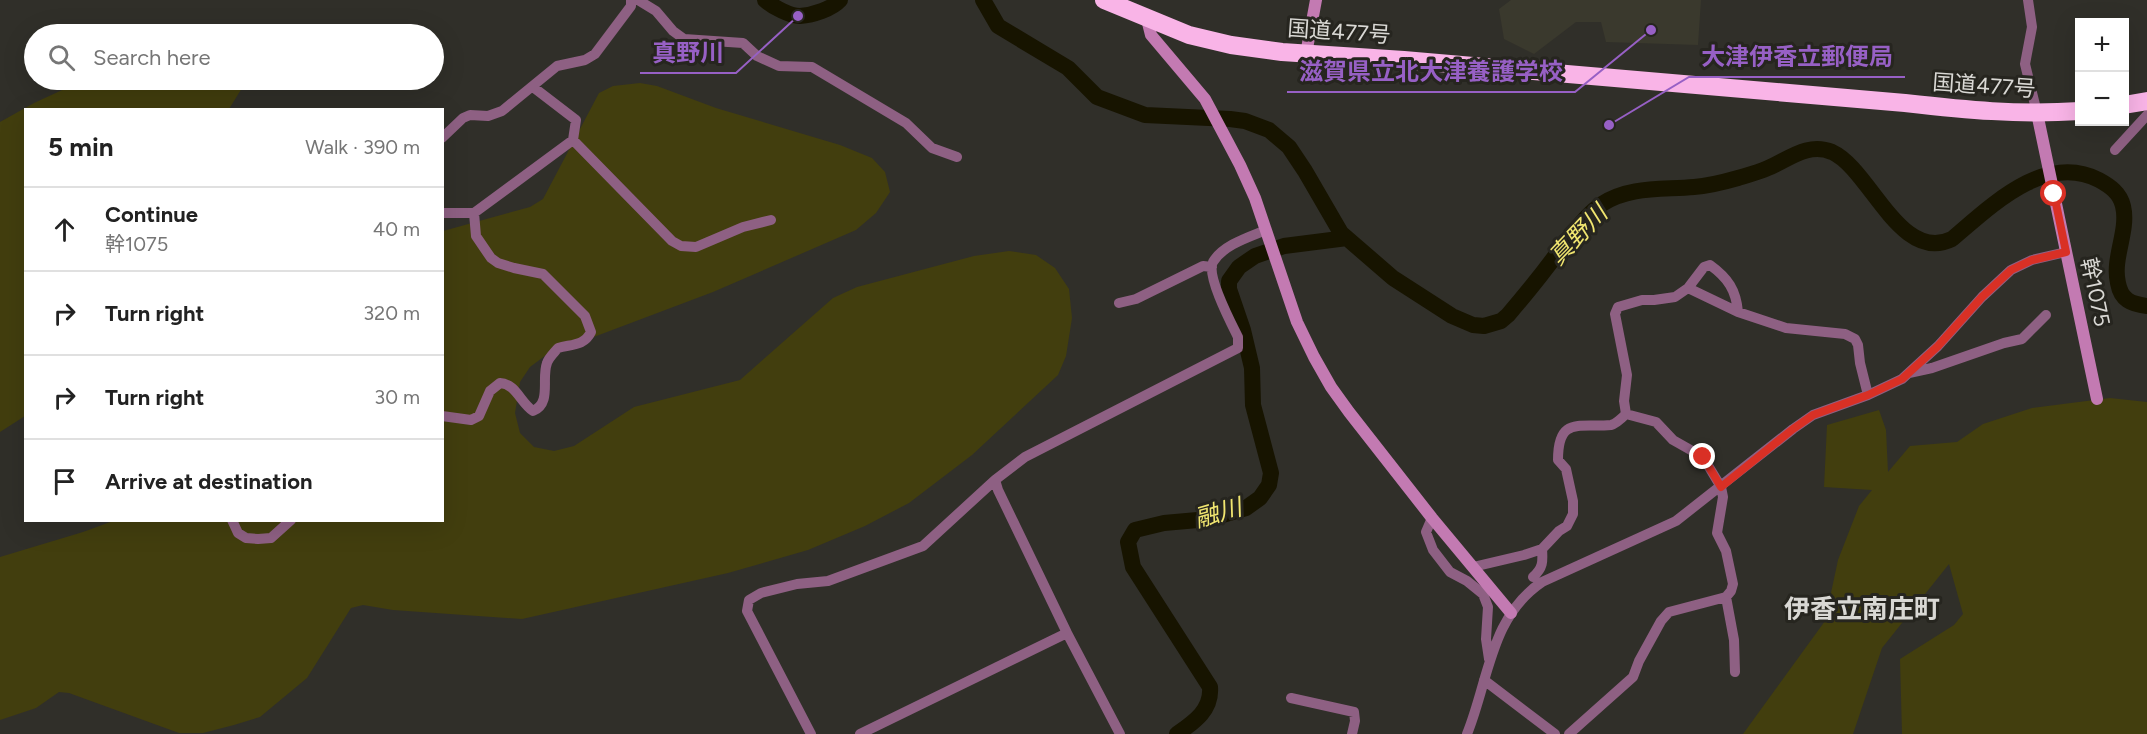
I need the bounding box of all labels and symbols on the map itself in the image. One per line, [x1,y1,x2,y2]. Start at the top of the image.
street label: 国道477号 [1287,14,1391,49]
callout: 真野川 [640,31,736,73]
callout: 大津伊香立郵便局 [1689,35,1905,77]
text: 真野川 [652,38,724,67]
text: 大津伊香立郵便局 [1701,42,1893,71]
callout: 滋賀県立北大津養護学校 [1287,50,1575,92]
text: 滋賀県立北大津養護学校 [1299,57,1563,86]
street label: 国道477号 [1932,68,2036,103]
route start [2040,180,2066,206]
water label: 真野川 [1542,197,1615,271]
street label: 幹1075 [2075,255,2116,329]
route end [1689,443,1715,469]
water label: 融川 [1191,491,1248,533]
district label: 伊香立南庄町 [1784,593,1940,625]

